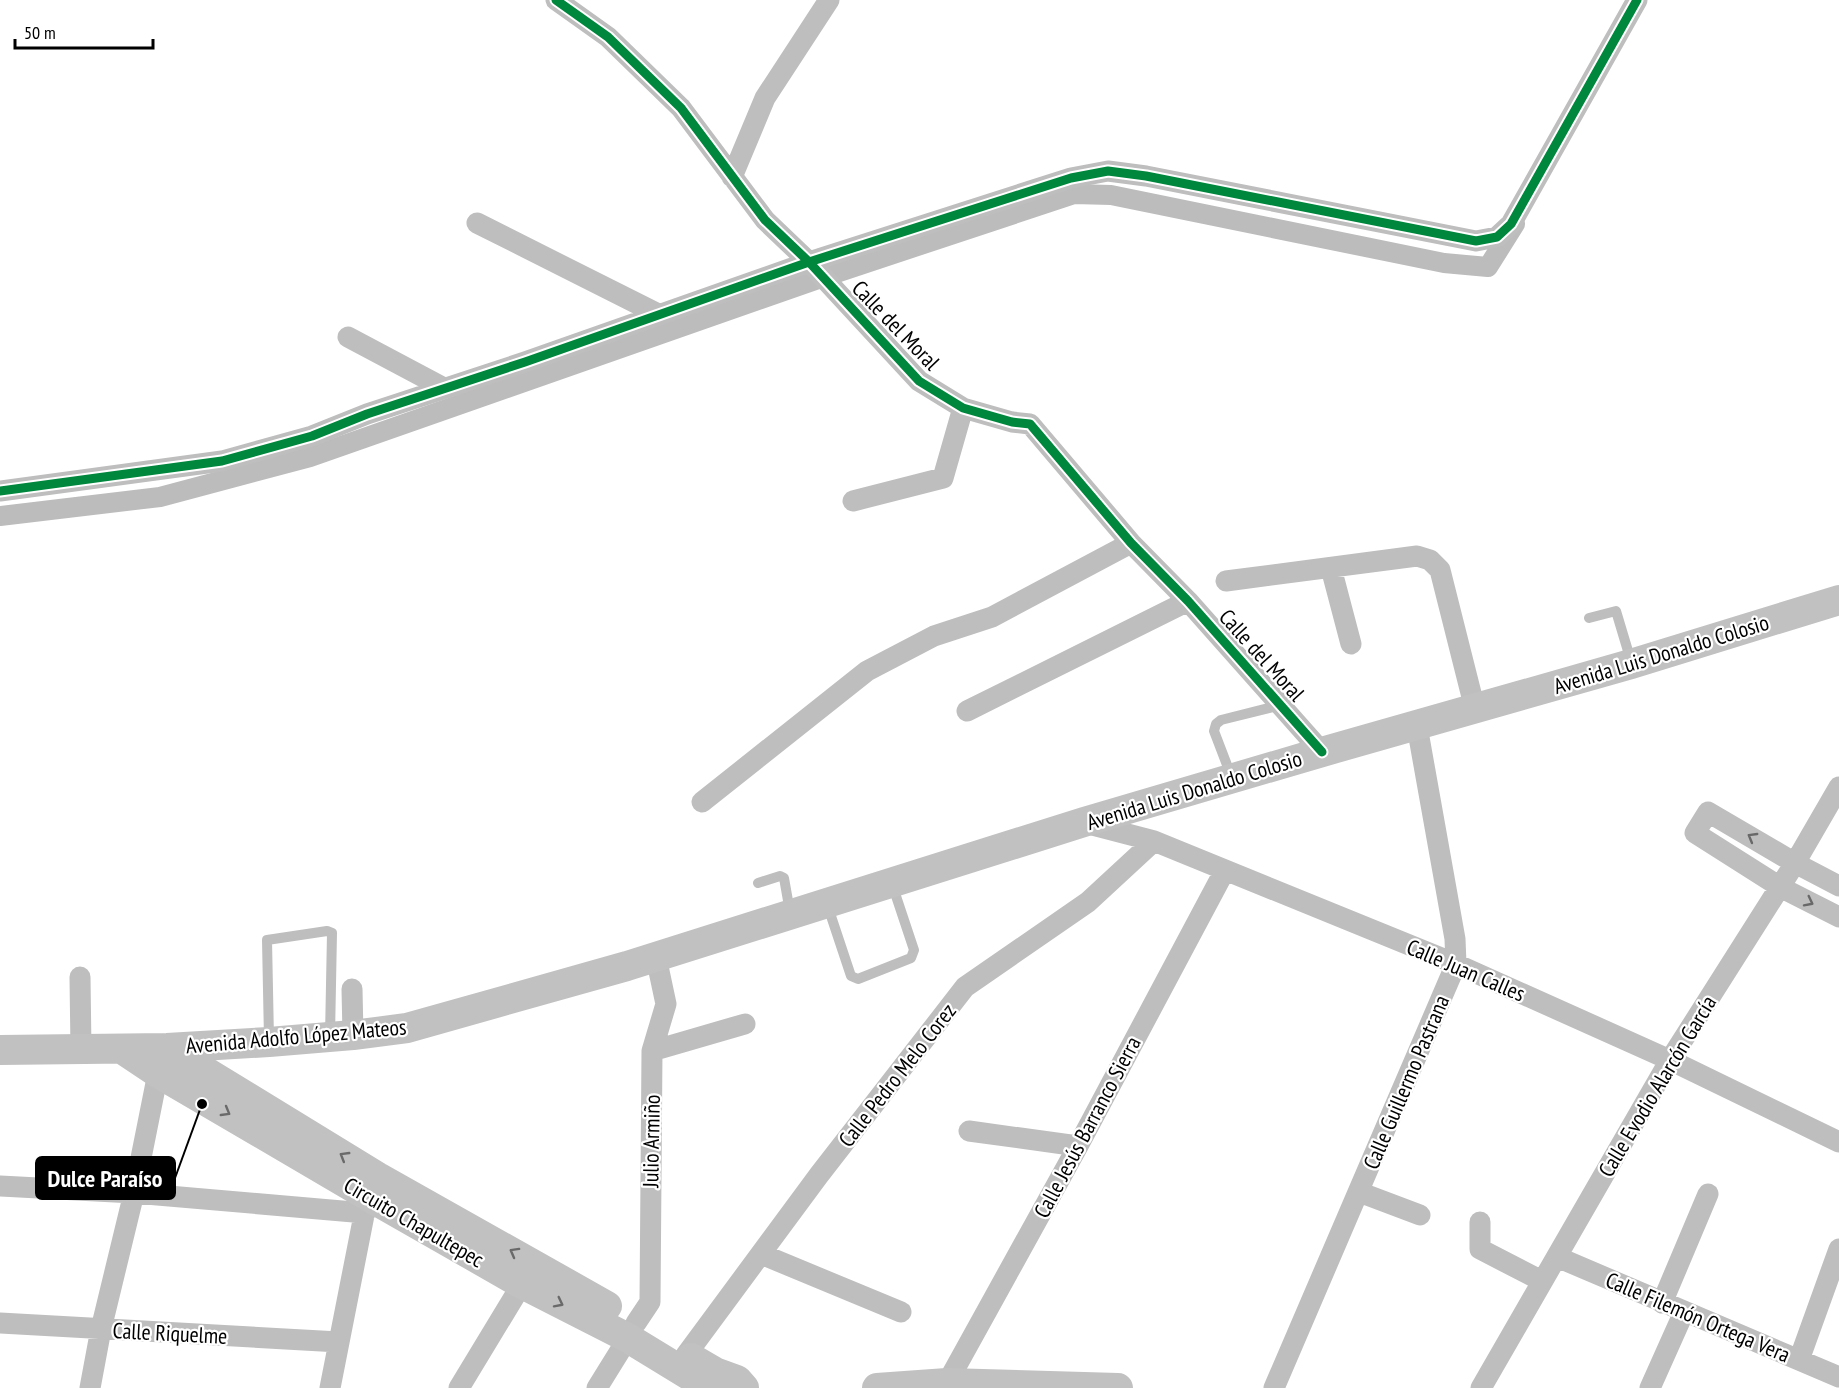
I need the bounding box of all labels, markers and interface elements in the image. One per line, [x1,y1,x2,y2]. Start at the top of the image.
scale bar [15,12,153,50]
text: 50 m [24,21,56,44]
street label: Calle del Moral [846,274,946,377]
street label: Calle del Moral [1213,603,1311,708]
street label: Avenida Luis Donaldo Colosio [1550,608,1772,700]
street label: Avenida Luis Donaldo Colosio [1083,744,1305,836]
one-way arrow [1748,833,1758,845]
one-way arrow [1803,895,1814,906]
street label: Calle Juan Calles [1403,933,1529,1007]
street label: Calle Evodio Alarcón García [1592,990,1722,1182]
street label: Calle Guillermo Pastrana [1357,991,1455,1173]
street label: Calle Pedro Melo Corez [832,997,962,1153]
street label: Avenida Adolfo López Mateos [185,1012,407,1060]
street label: Calle Jesús Barranco Sierra [1027,1031,1147,1223]
street label: Julio Armiño [636,1094,666,1189]
one-way arrow [220,1105,230,1117]
one-way arrow [340,1152,350,1164]
callout: Dulce Paraíso [36,1157,175,1199]
text: Dulce Paraíso [48,1163,163,1194]
street label: Circuito Chapultepec [339,1171,489,1273]
one-way arrow [510,1248,520,1259]
street label: Calle Filemón Ortega Vera [1602,1265,1794,1369]
one-way arrow [553,1296,564,1307]
street label: Calle Riquelme [112,1316,228,1350]

